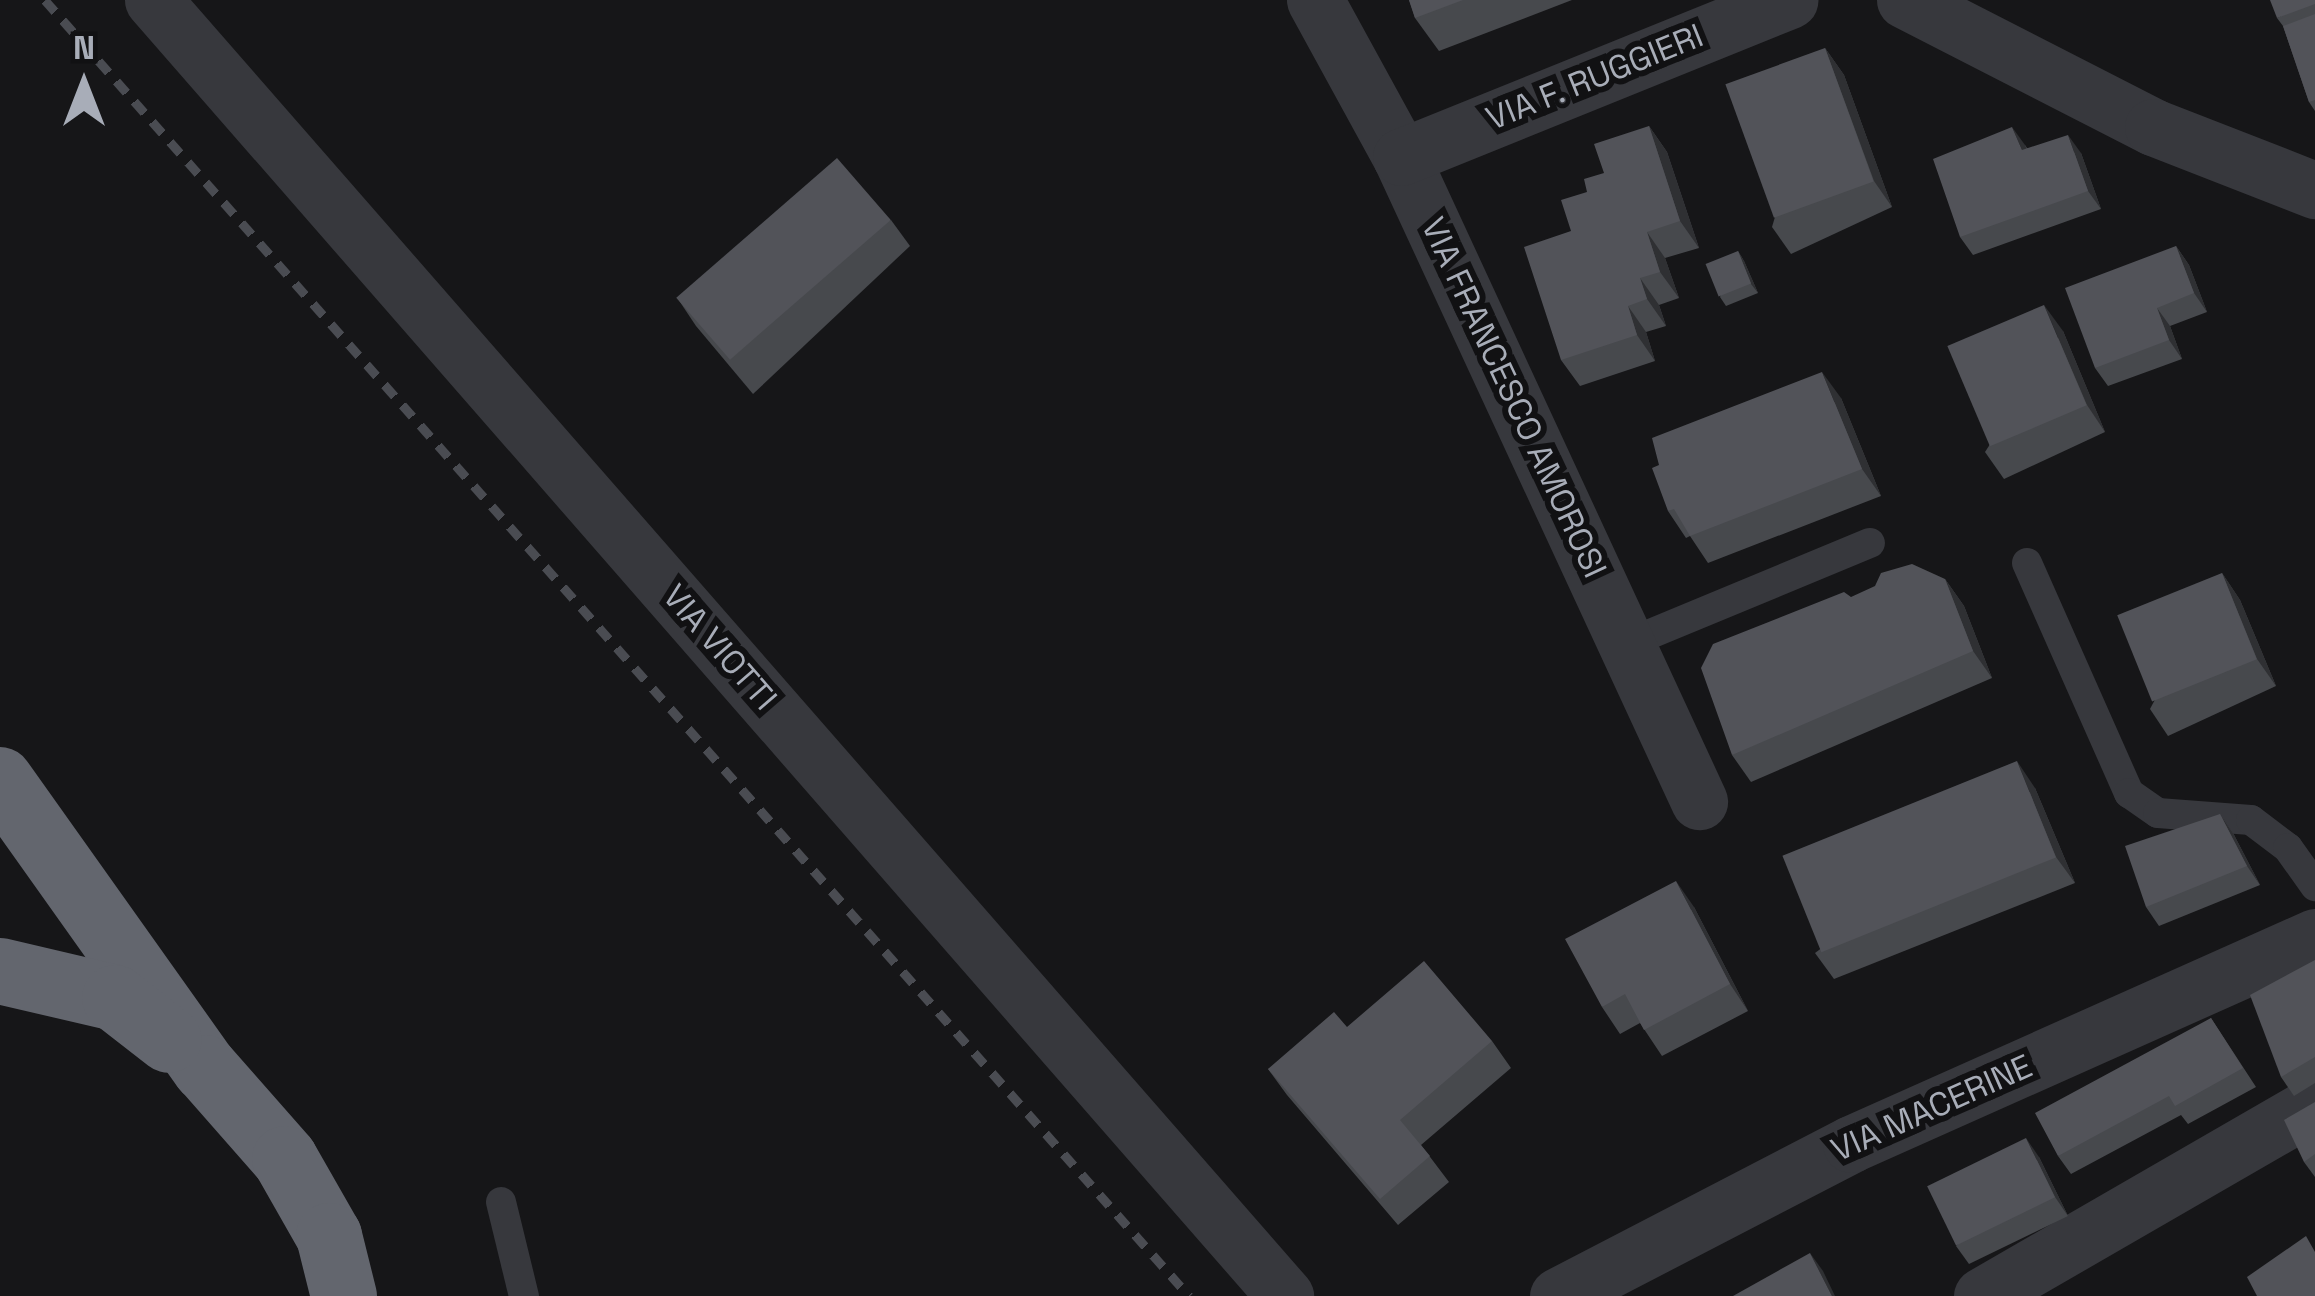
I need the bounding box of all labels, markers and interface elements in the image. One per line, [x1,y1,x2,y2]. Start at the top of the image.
street label: VIA F. RUGGIERI [1480,16,1710,140]
north arrow [24,24,144,144]
text: N [73,27,95,69]
street label: VIA FRANCESCO AMOROSI [1412,211,1614,585]
street label: VIA VIOTTI [653,577,785,719]
street label: VIA MACERINE [1825,1047,2039,1171]

